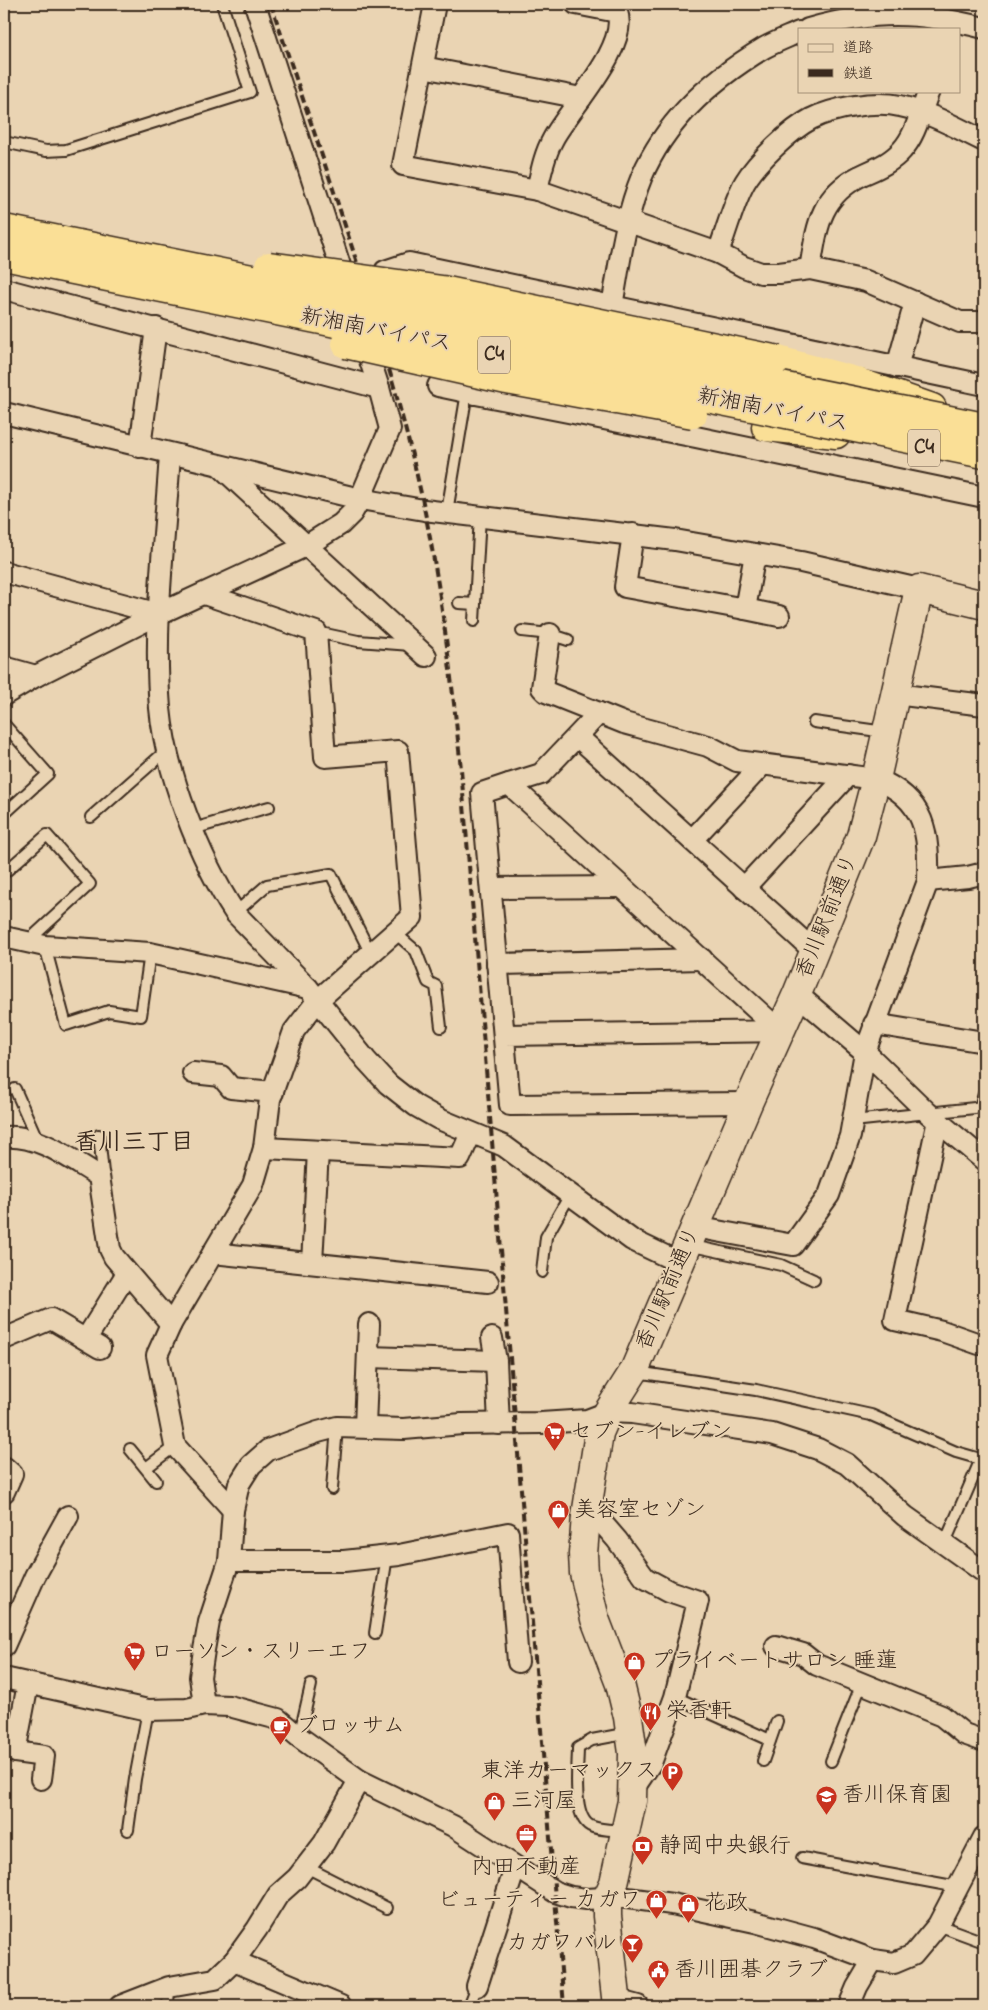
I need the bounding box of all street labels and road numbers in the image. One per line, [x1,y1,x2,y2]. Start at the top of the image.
street label: 新湘南バイパス [298,301,454,361]
road number: C4 [478,336,510,374]
street label: 新湘南バイパス [695,381,851,441]
road number: C4 [908,429,940,466]
street label: 香川駅前通り [788,850,868,984]
street label: 香川駅前通り [628,1222,710,1356]

